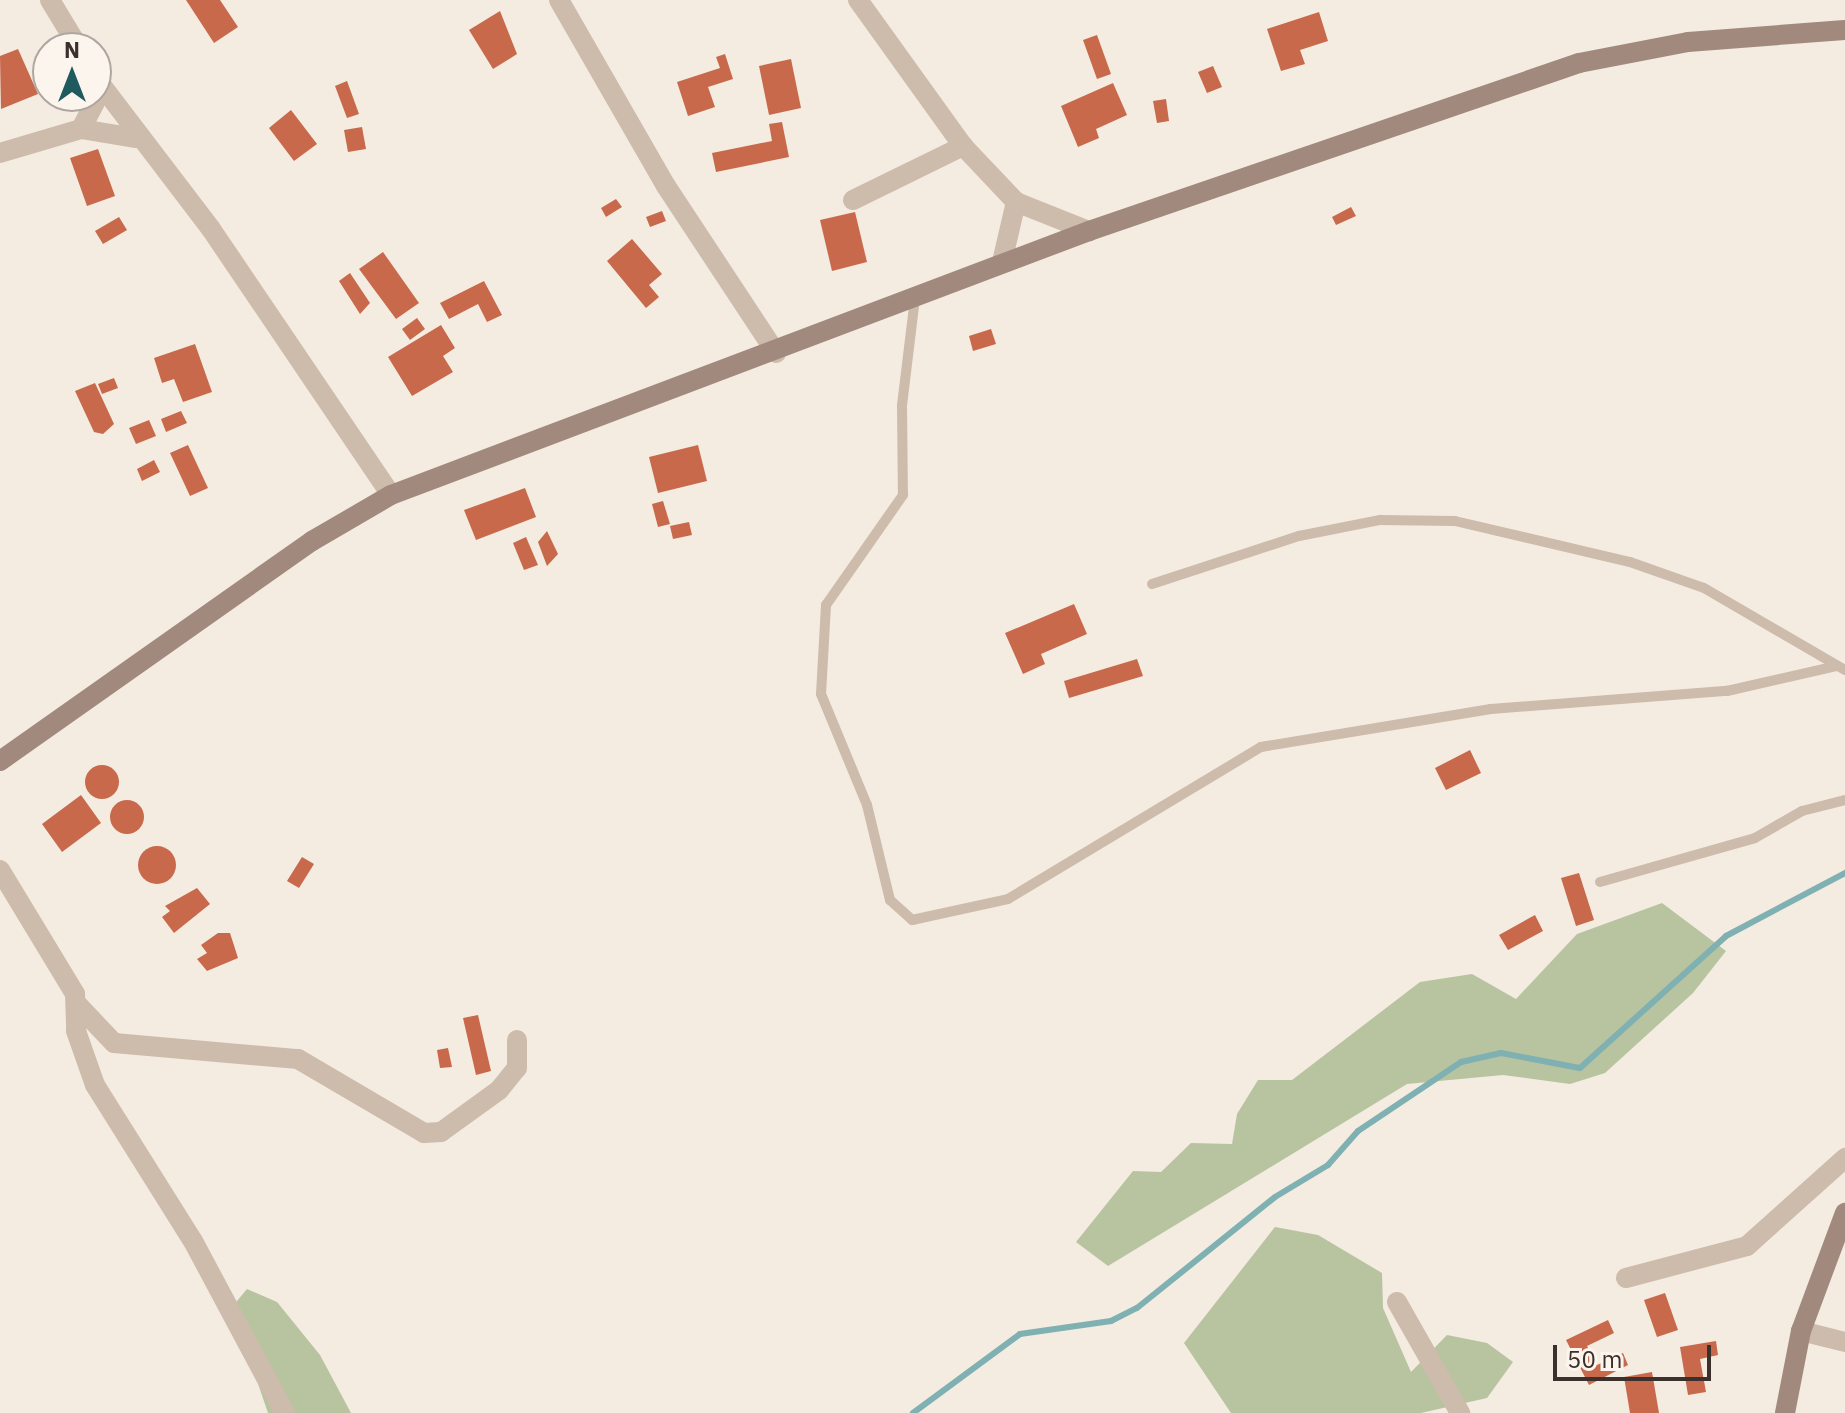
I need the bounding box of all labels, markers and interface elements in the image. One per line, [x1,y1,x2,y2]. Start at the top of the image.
north arrow [32,32,112,112]
text: N [64,35,80,64]
scale bar [1557,1329,1715,1379]
text: 50 m [1567,1343,1622,1375]

